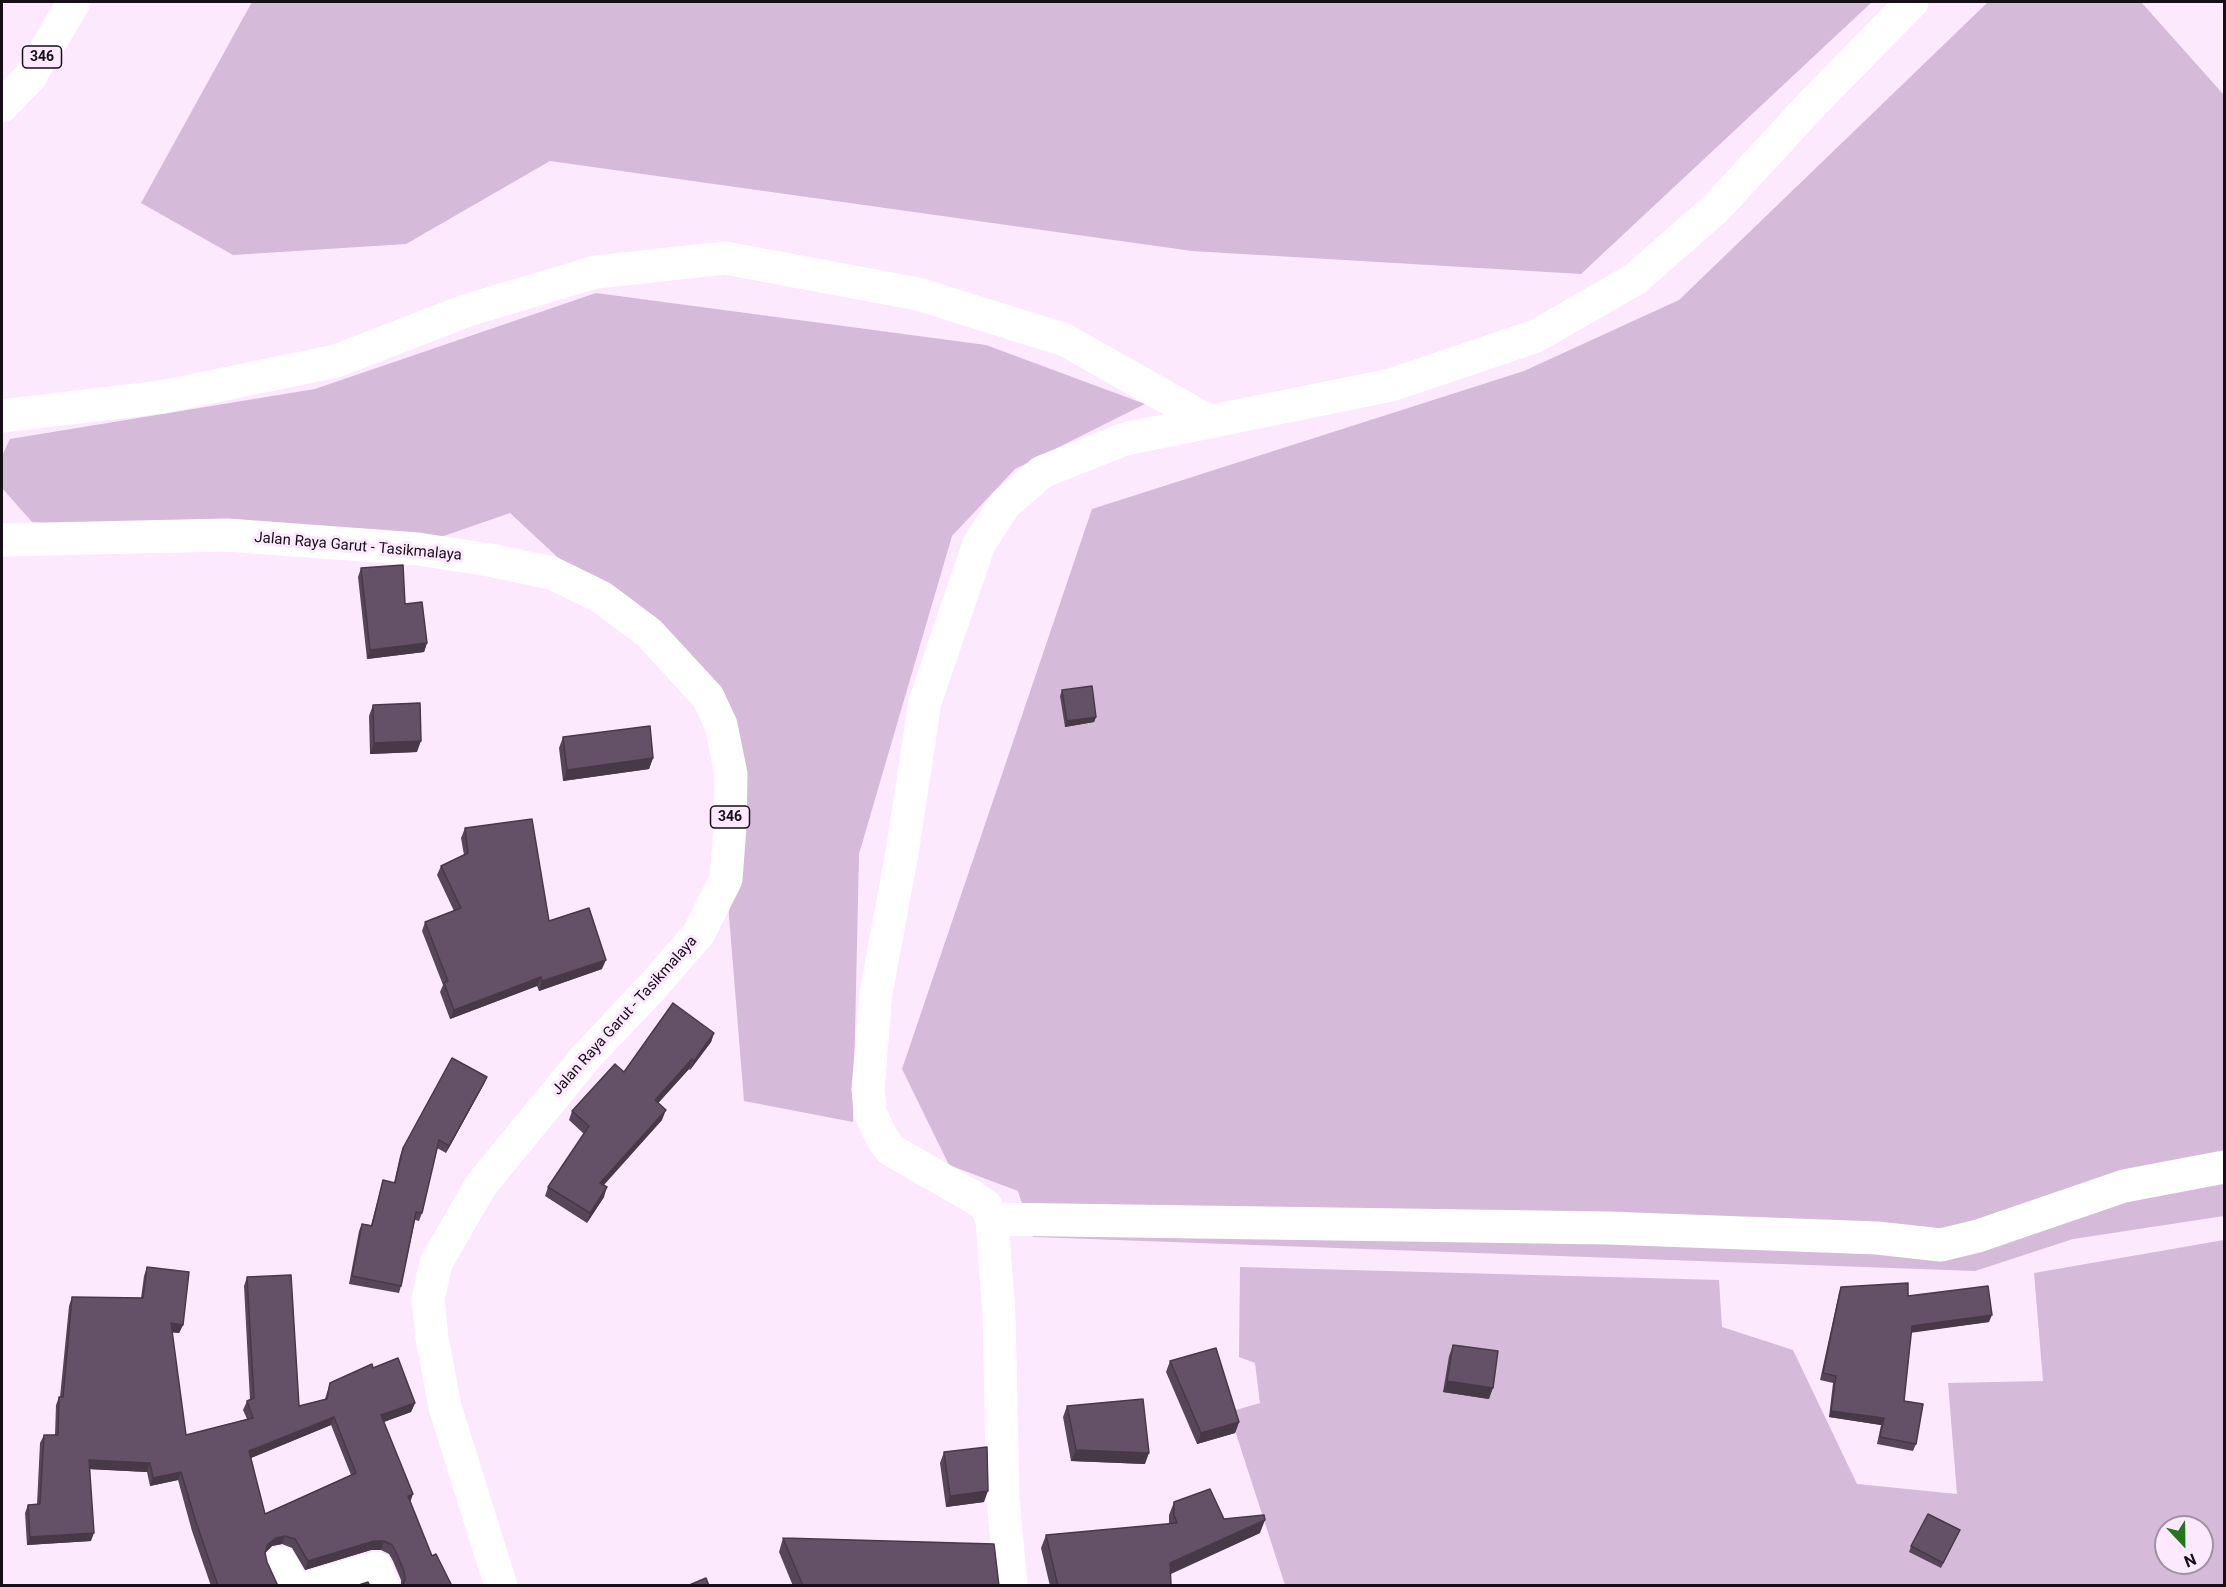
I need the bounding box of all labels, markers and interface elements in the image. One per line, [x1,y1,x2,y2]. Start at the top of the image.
road number: 346 [22,46,62,68]
street label: Jalan Raya Garut - Tasikmalaya [254,529,462,565]
road number: 346 [710,806,750,828]
street label: Jalan Raya Garut - Tasikmalaya [549,933,701,1099]
north arrow [2154,1515,2214,1575]
text: N [2181,1549,2199,1571]

